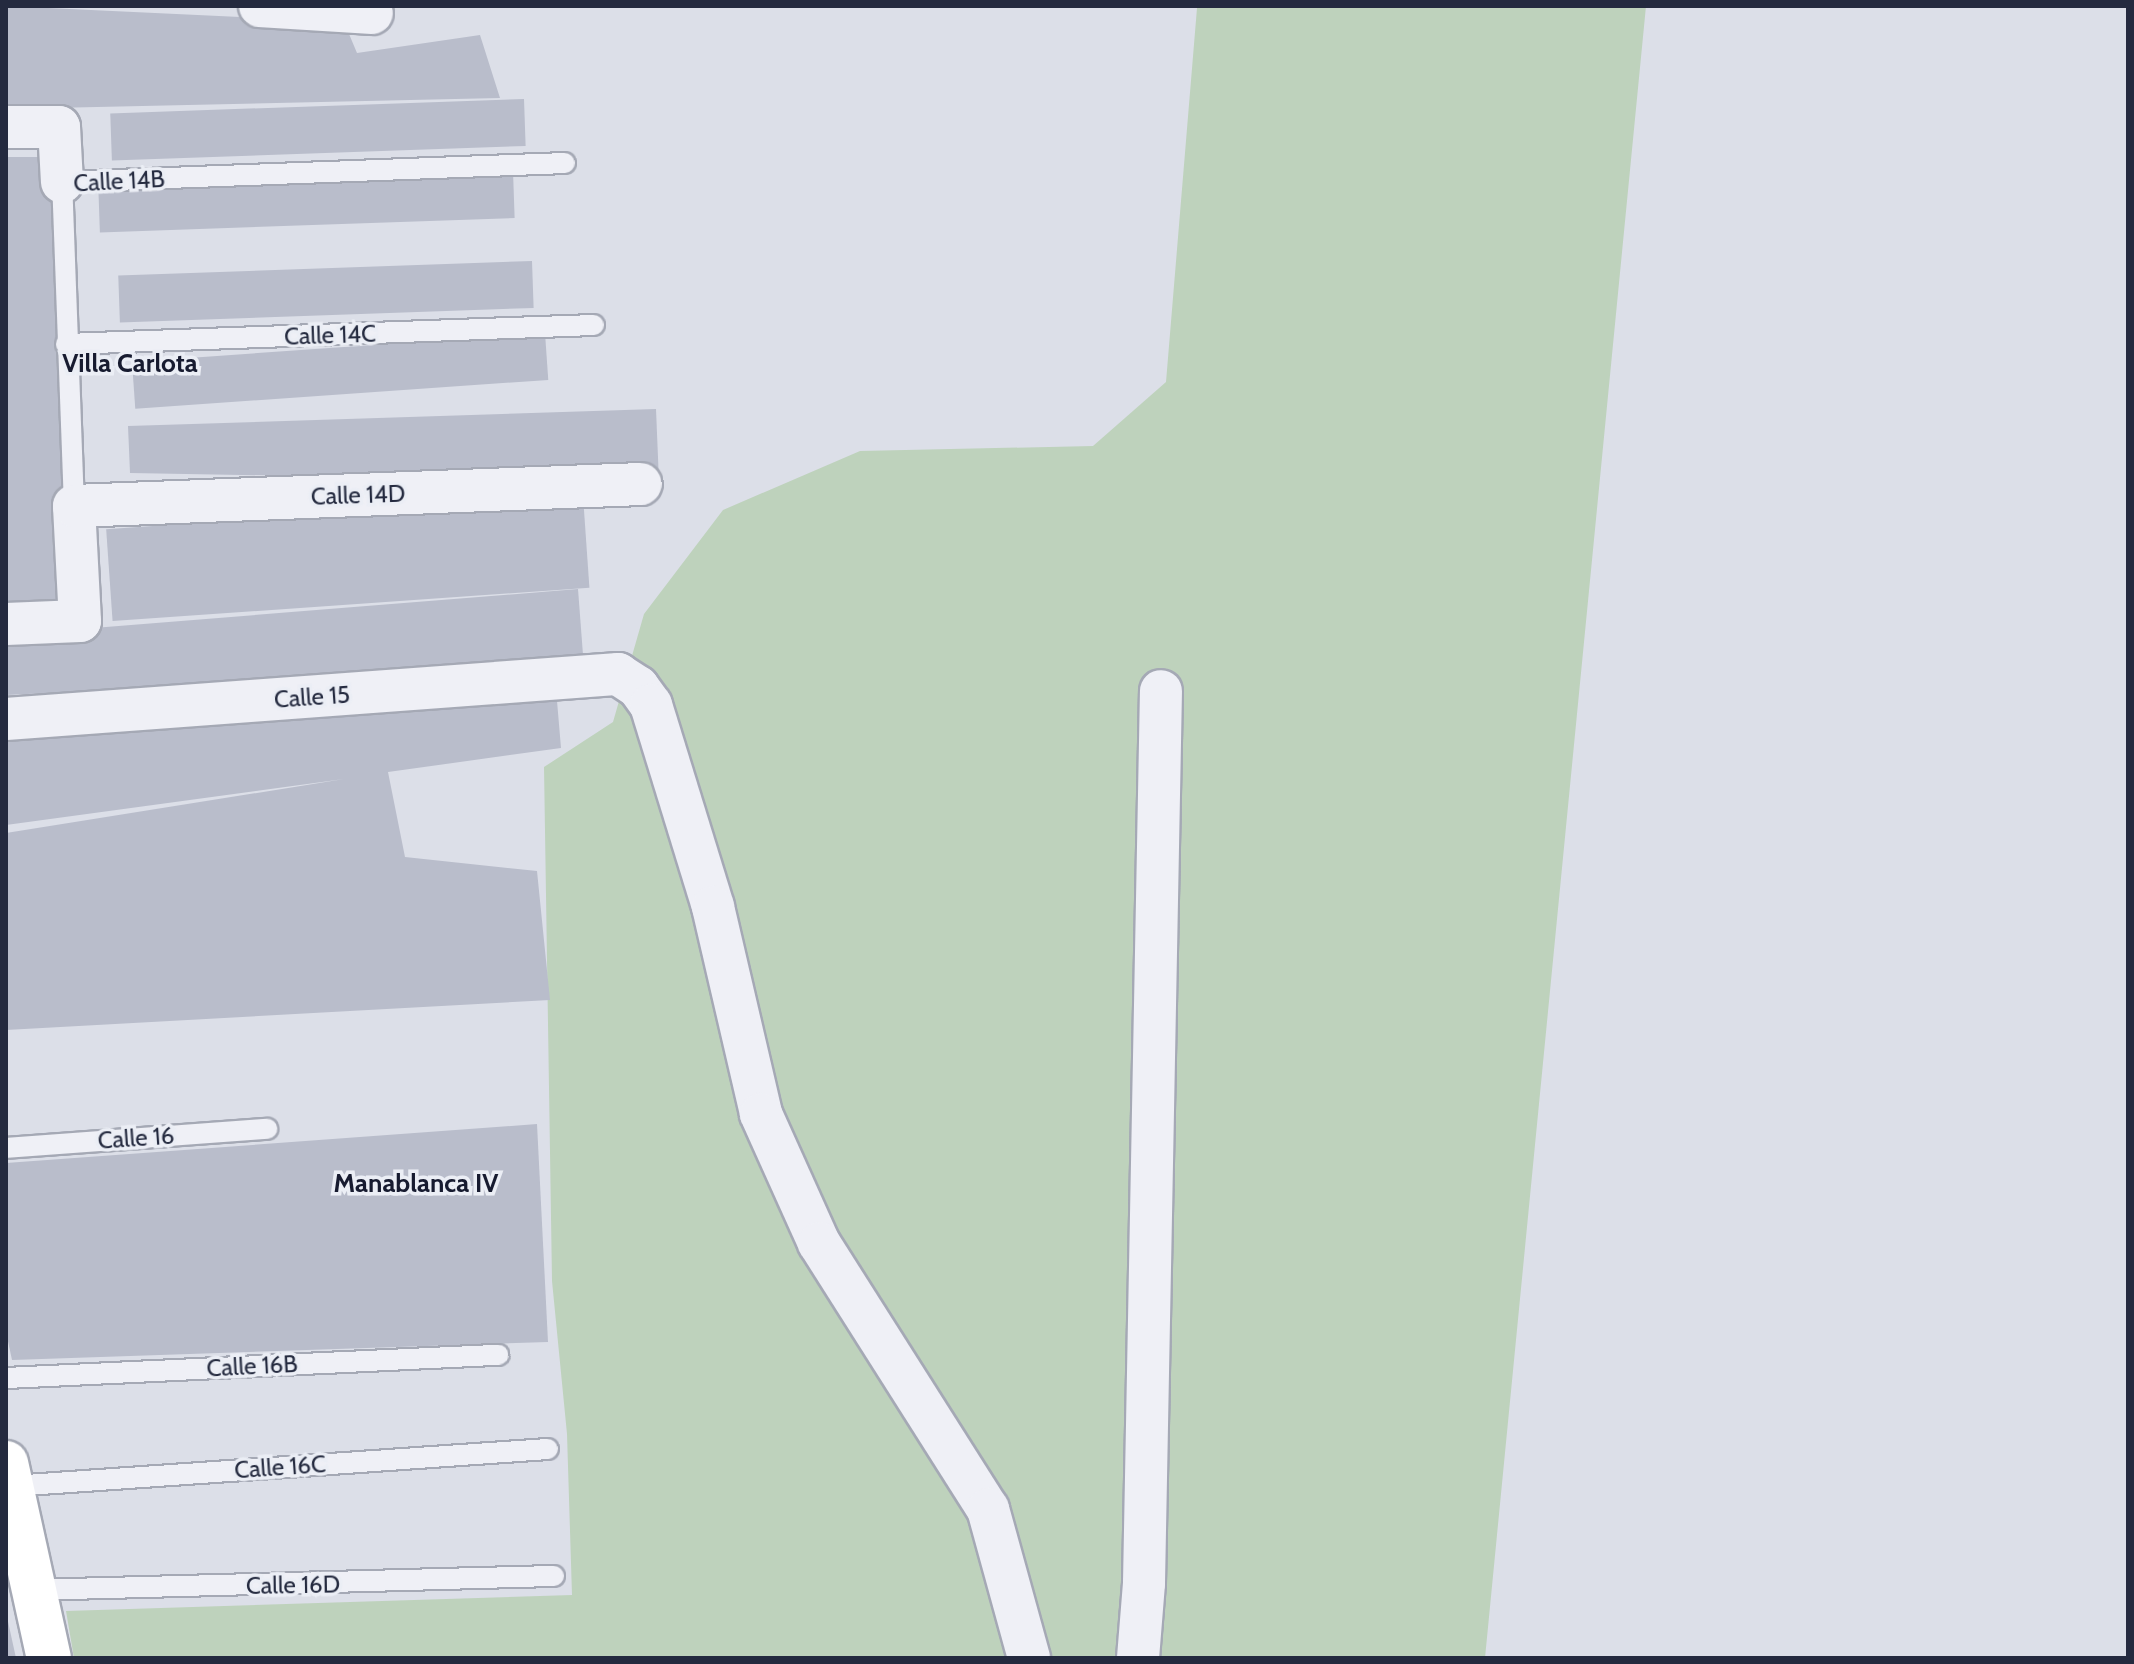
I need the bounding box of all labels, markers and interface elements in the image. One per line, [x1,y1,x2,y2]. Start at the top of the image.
street label: Calle 14B [73,164,165,198]
street label: Calle 14C [284,319,376,351]
district label: Villa Carlota [62,348,198,380]
street label: Calle 14D [310,479,406,511]
street label: Calle 15 [273,680,351,714]
street label: Calle 16 [97,1121,175,1155]
district label: Manablanca IV [334,1168,498,1200]
street label: Calle 16B [206,1349,298,1383]
street label: Calle 16C [233,1449,327,1485]
street label: Calle 16D [246,1570,340,1600]

